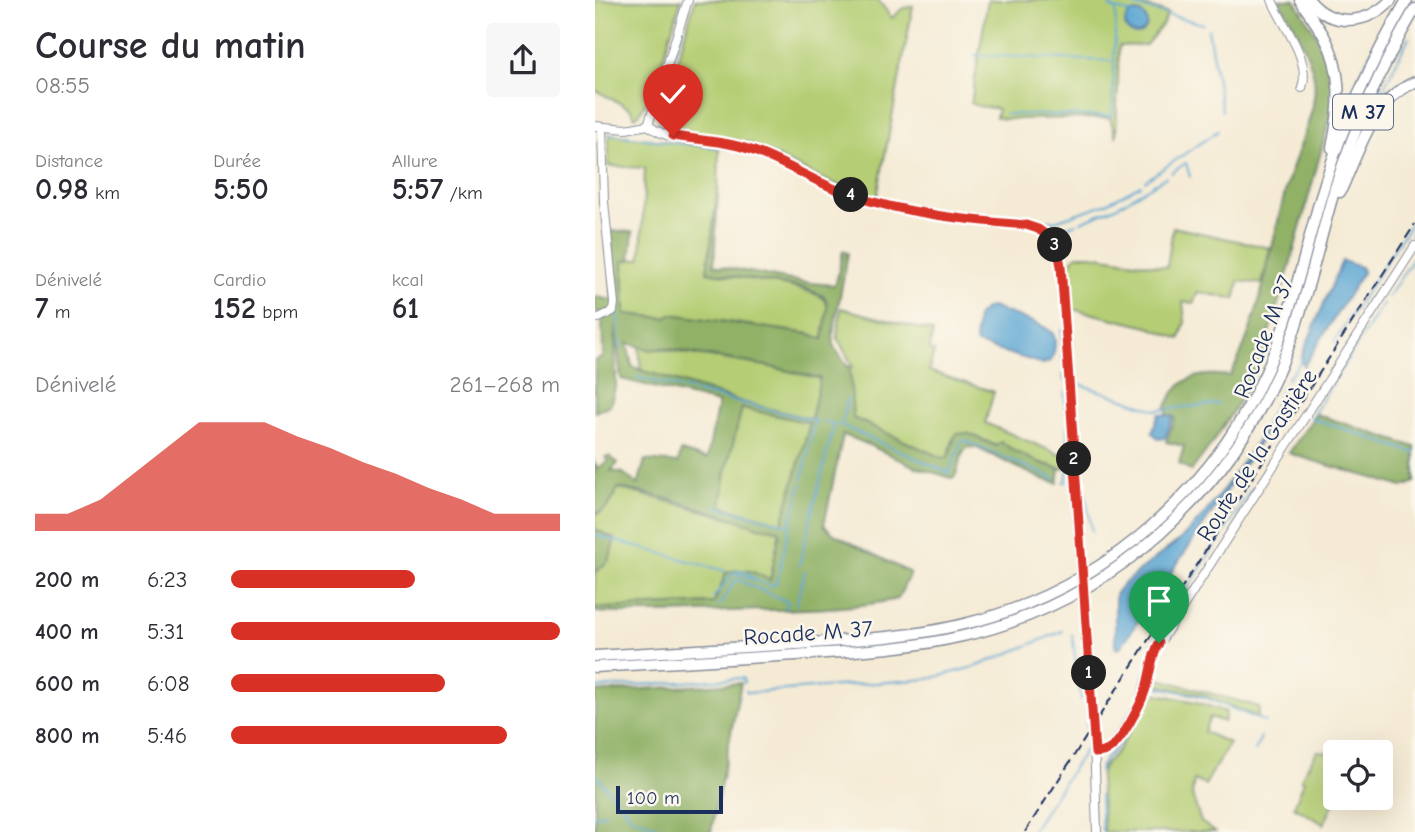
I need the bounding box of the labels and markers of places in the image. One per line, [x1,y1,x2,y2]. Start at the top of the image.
pin [643,64,703,136]
pin: 4 [833,178,869,212]
pin: 3 [1037,228,1072,262]
pin: 2 [1057,442,1091,476]
pin [1129,571,1189,643]
pin: 1 [1071,656,1107,690]

